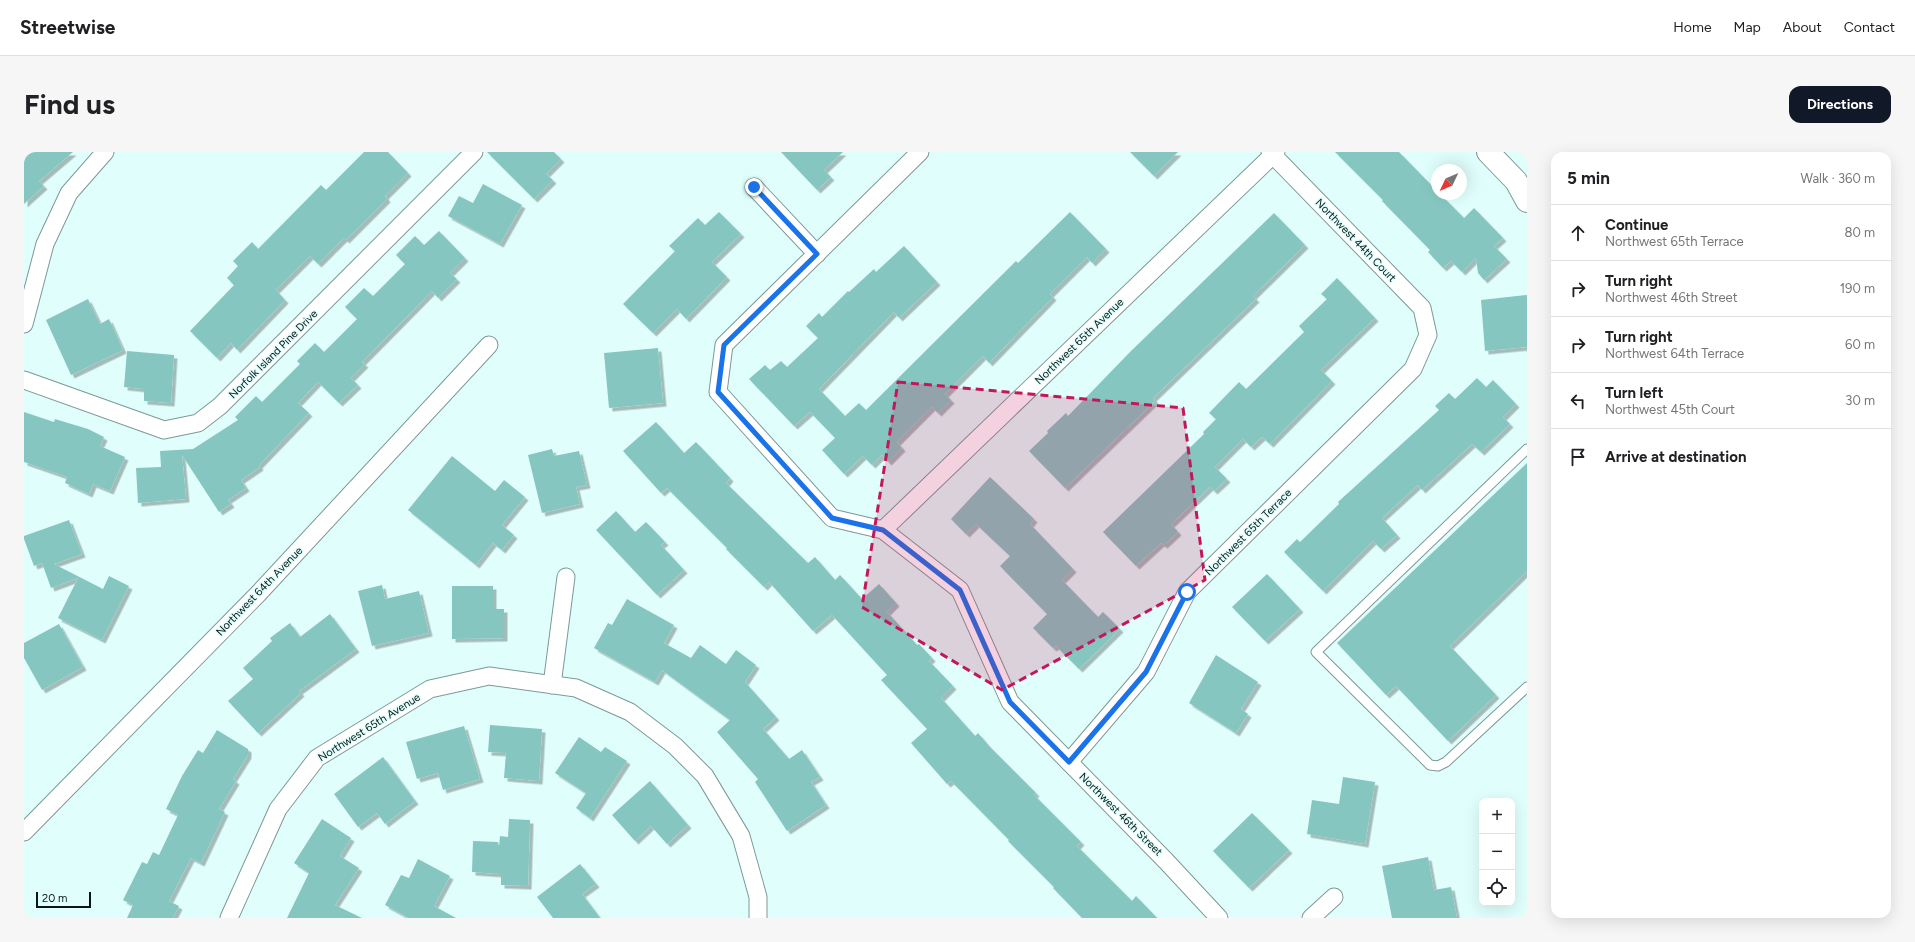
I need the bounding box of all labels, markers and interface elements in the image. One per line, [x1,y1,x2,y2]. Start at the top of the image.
text: Streetwise [20,16,115,39]
text: Home [1673,19,1712,36]
text: Map [1734,19,1761,36]
text: About [1783,19,1822,36]
text: Contact [1844,19,1895,36]
button: Directions [1789,86,1891,123]
text: Find us [24,87,115,121]
north arrow [1431,164,1467,200]
text: 5 min [1567,168,1610,188]
text: Walk · 360 m [1800,171,1875,186]
route end [745,178,763,196]
street label: Northwest 44th Court [1313,196,1399,285]
text: Continue [1605,216,1668,234]
icon: ahead [1567,222,1589,244]
text: 80 m [1844,225,1875,240]
text: Northwest 65th Terrace [1605,234,1744,249]
text: Turn right [1605,272,1673,290]
icon: right [1567,278,1589,300]
text: 190 m [1840,281,1875,296]
text: Northwest 46th Street [1605,290,1738,305]
street label: Northwest 65th Avenue [1032,296,1126,387]
street label: Norfolk Island Pine Drive [226,307,320,401]
text: Turn right [1605,328,1673,346]
icon: right [1567,334,1589,356]
text: 60 m [1845,337,1875,352]
text: Northwest 64th Terrace [1605,346,1744,361]
text: Turn left [1605,384,1663,402]
icon: left [1567,390,1589,412]
text: 30 m [1845,393,1875,408]
text: Northwest 45th Court [1605,402,1735,417]
icon: arrive [1567,446,1589,468]
text: Arrive at destination [1605,448,1746,466]
street label: Northwest 65th Terrace [1202,486,1294,578]
street label: Northwest 64th Avenue [213,544,305,639]
route start [1178,583,1196,601]
street label: Northwest 65th Avenue [316,691,423,764]
street label: Northwest 46th Street [1076,770,1165,859]
map controls [1479,798,1515,906]
button: + [1479,798,1515,834]
button: − [1479,834,1515,870]
button: locate [1479,870,1515,906]
scale bar [36,890,91,909]
text: 20 m [42,892,67,905]

